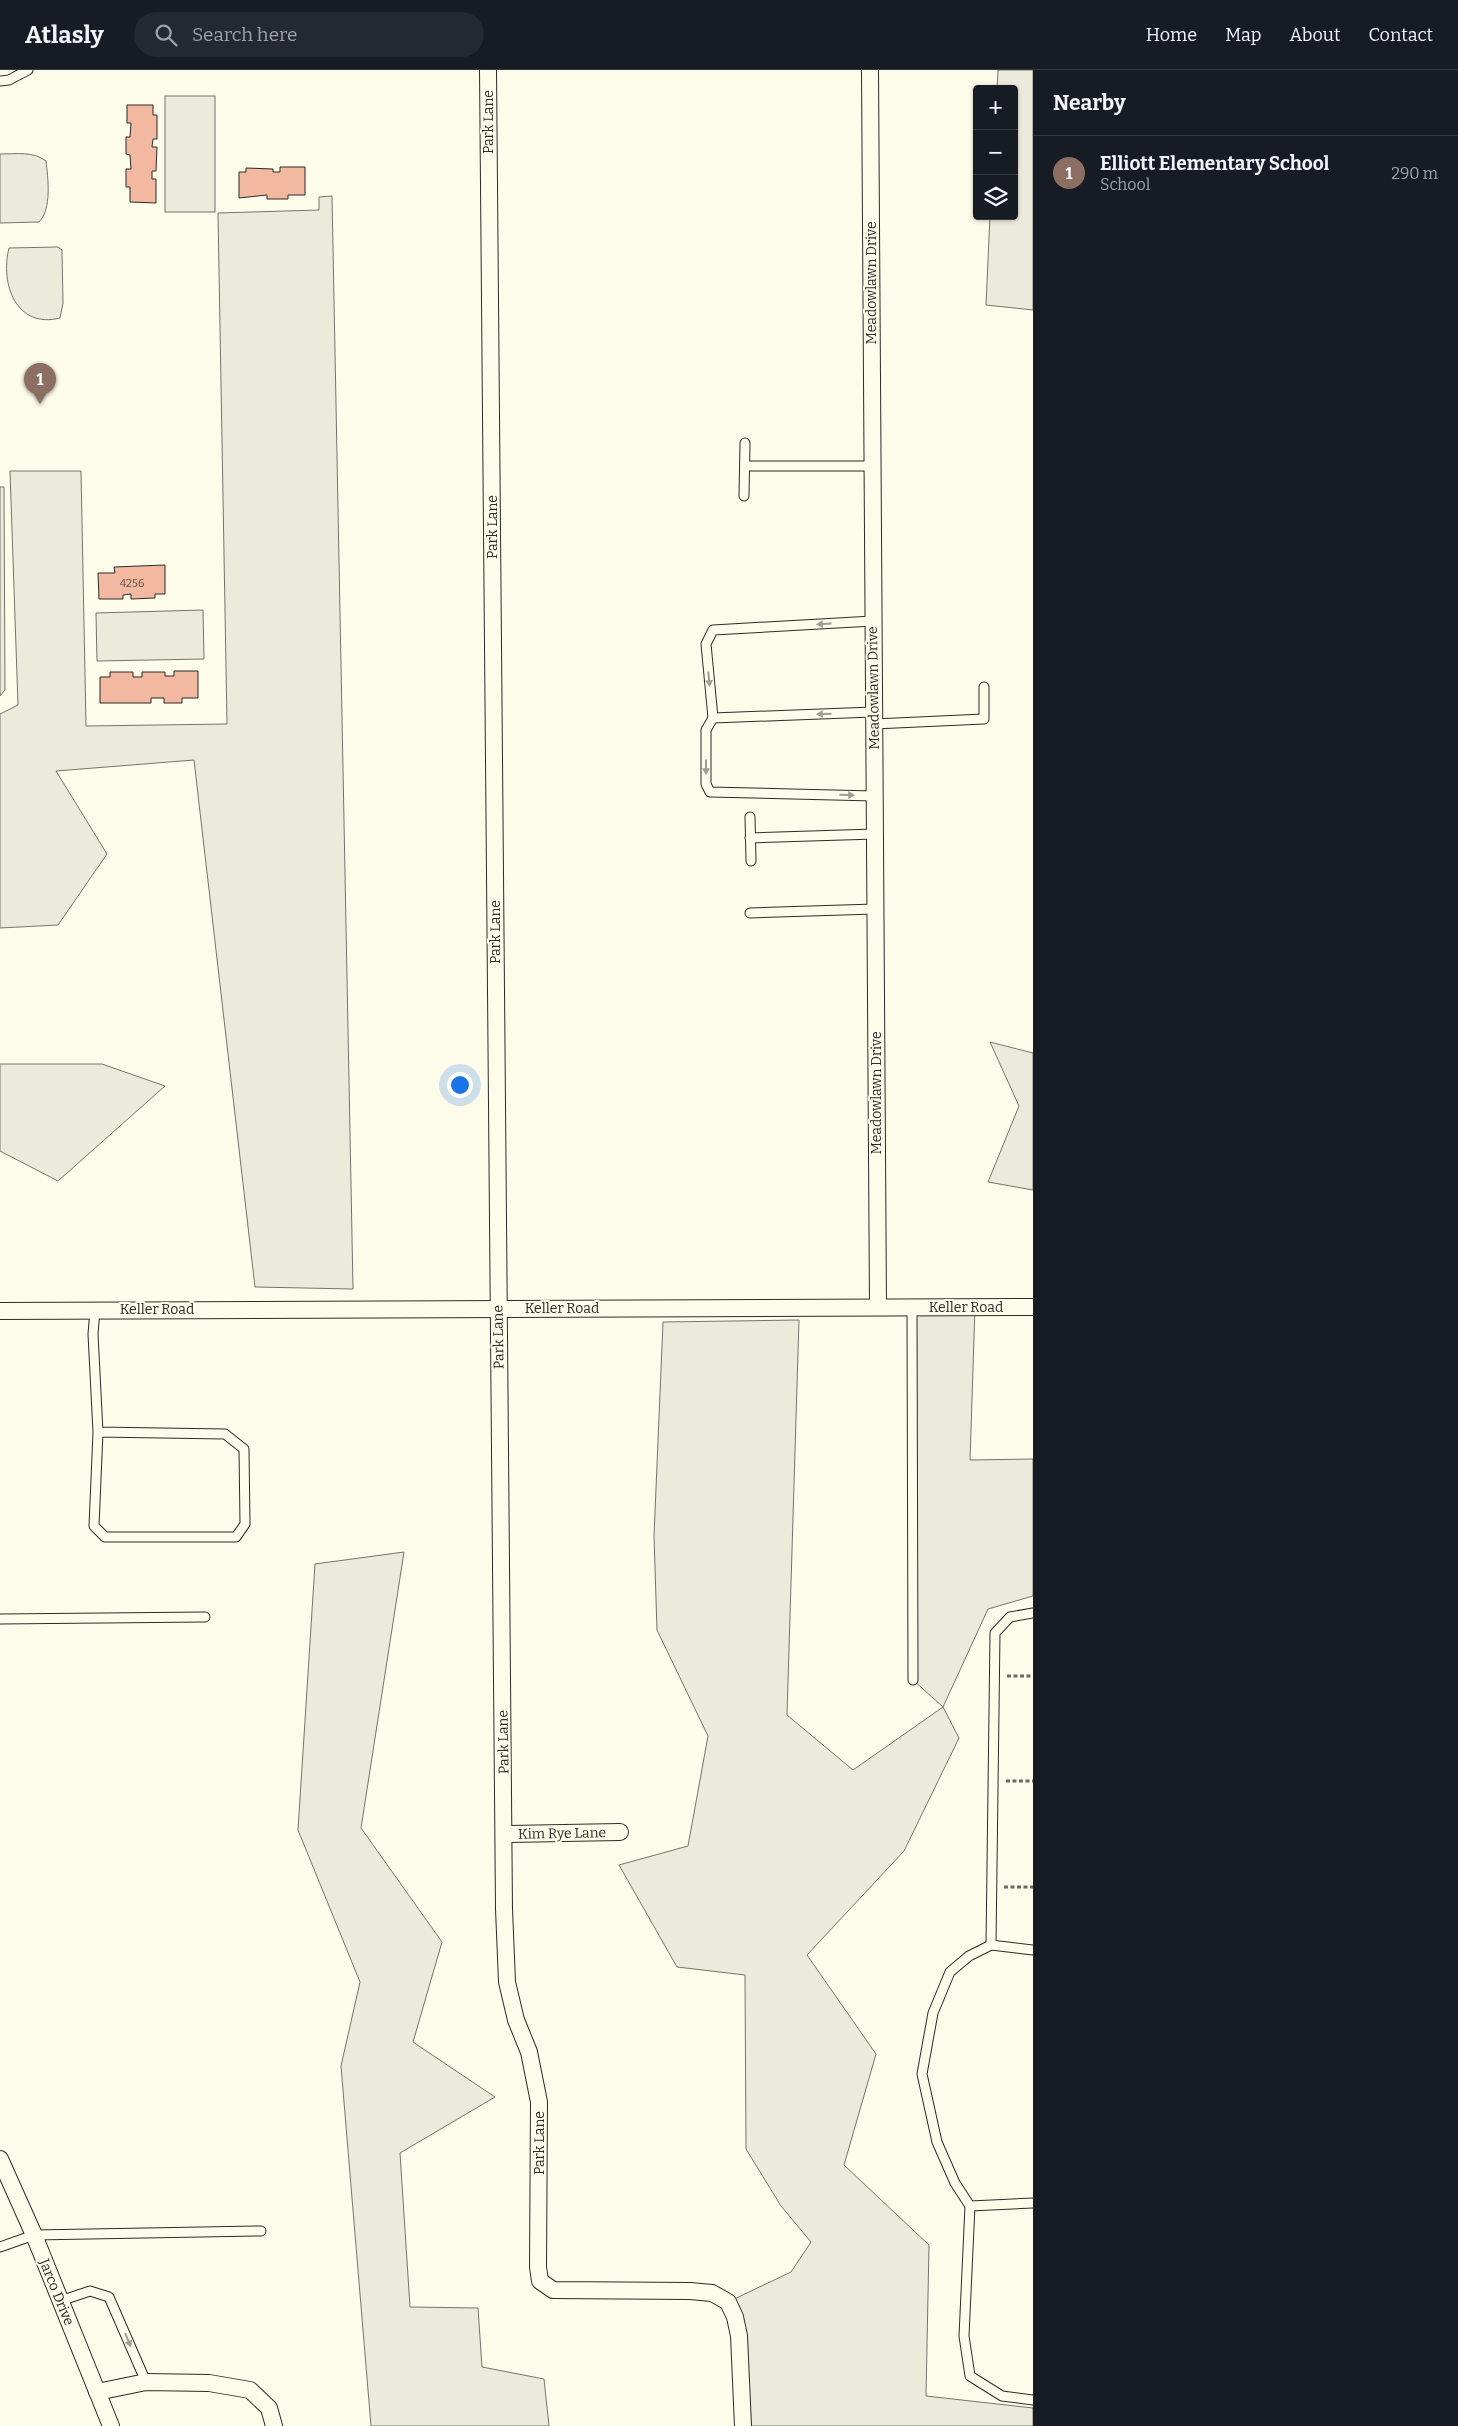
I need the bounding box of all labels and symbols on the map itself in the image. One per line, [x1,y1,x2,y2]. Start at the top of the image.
street label: Park Lane [480,90,497,154]
street label: Meadowlawn Drive [863,221,880,345]
pin: 1 [24,363,56,404]
street label: Park Lane [484,495,501,559]
house number: 4256 [120,577,144,590]
one-way arrow [816,620,832,628]
street label: Meadowlawn Drive [864,626,883,750]
one-way arrow [705,672,713,688]
one-way arrow [816,710,832,718]
one-way arrow [702,759,710,775]
one-way arrow [839,791,855,799]
street label: Park Lane [487,900,504,964]
street label: Meadowlawn Drive [868,1031,885,1155]
your location [447,1072,473,1098]
street label: Keller Road [929,1299,1003,1316]
street label: Keller Road [525,1300,599,1317]
street label: Keller Road [120,1301,194,1318]
street label: Park Lane [489,1305,508,1369]
street label: Park Lane [494,1710,513,1774]
street label: Kim Rye Lane [518,1824,606,1843]
street label: Park Lane [531,2111,548,2175]
street label: Jarco Drive [35,2256,78,2328]
one-way arrow [124,2333,132,2347]

